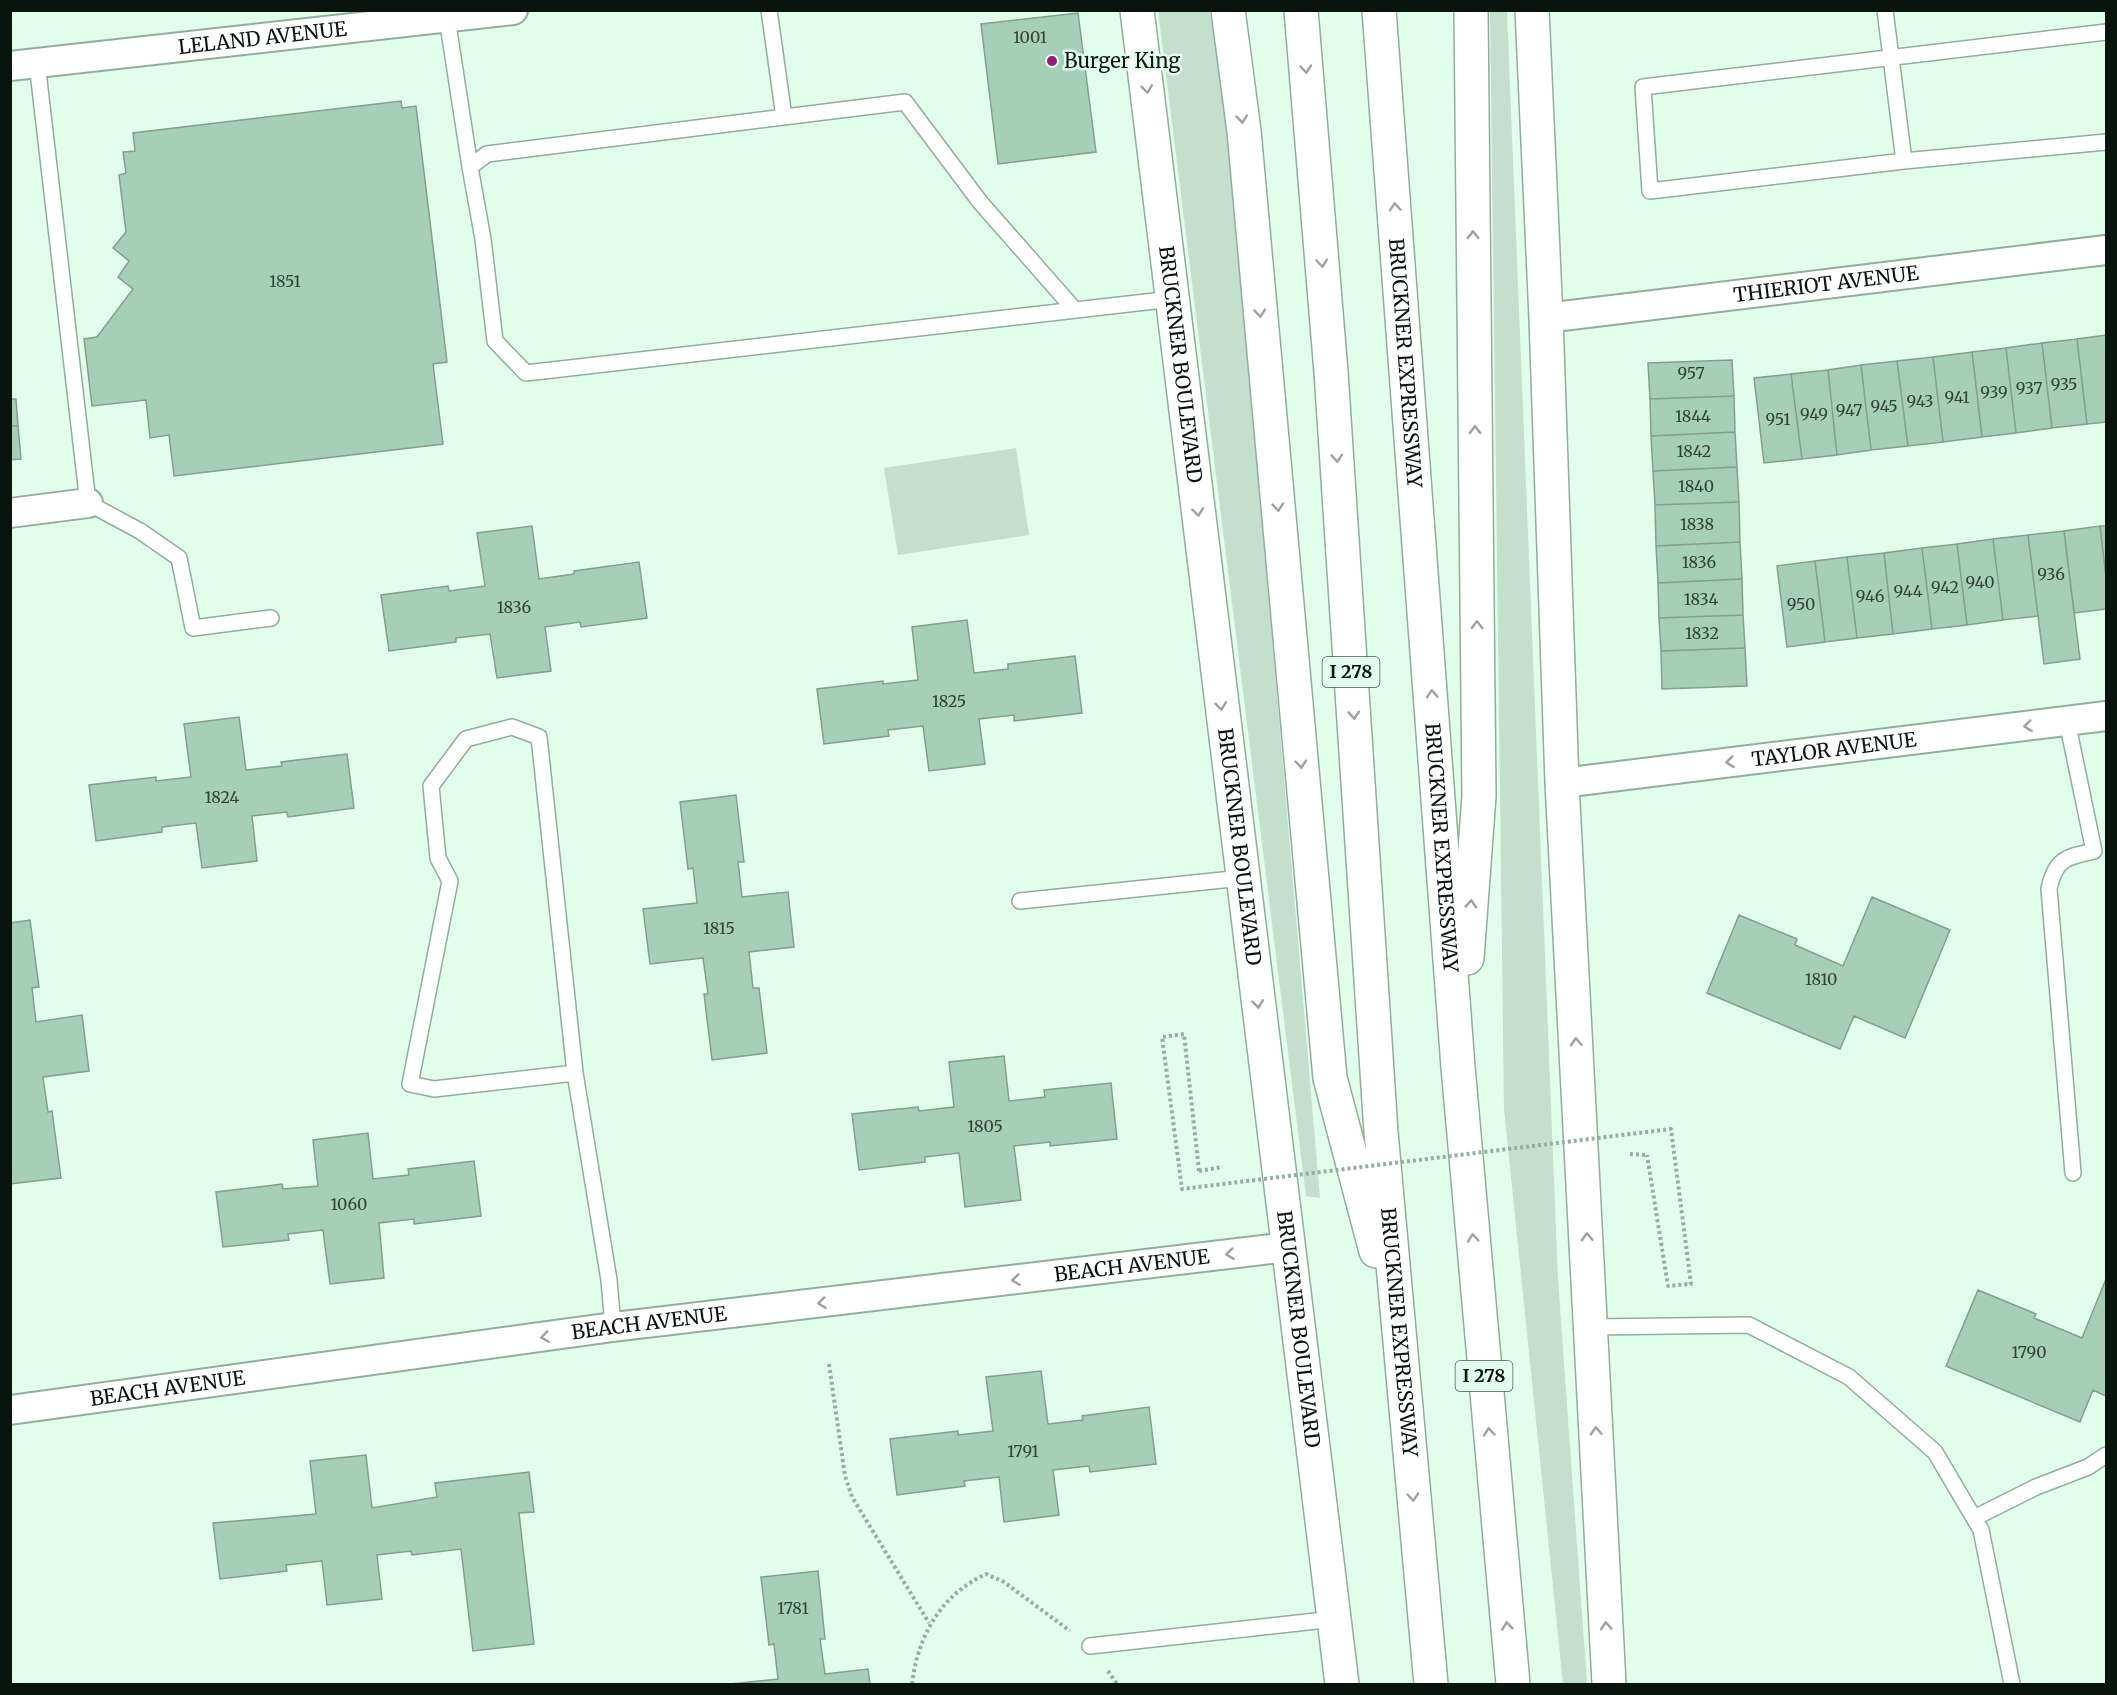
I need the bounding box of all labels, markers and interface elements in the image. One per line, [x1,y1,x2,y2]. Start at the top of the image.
street label: LELAND AVENUE [177,16,348,59]
house number: 1001 [1013,27,1047,47]
place label: Burger King [1064,48,1180,73]
marker: Burger King [1045,54,1059,68]
one-way arrow [1299,64,1312,73]
one-way arrow [1140,85,1152,94]
one-way arrow [1236,114,1248,123]
one-way arrow [1389,202,1402,211]
one-way arrow [1467,231,1479,240]
street label: BRUCKNER EXPRESSWAY [1384,237,1428,490]
street label: BRUCKNER BOULEVARD [1154,244,1208,484]
one-way arrow [1316,259,1329,268]
street label: THIERIOT AVENUE [1732,260,1920,307]
house number: 1851 [269,271,301,291]
one-way arrow [1253,308,1266,317]
house number: 957 [1677,363,1705,383]
house number: 935 [2051,374,2077,394]
house number: 937 [2016,378,2042,398]
house number: 939 [1980,382,2008,402]
house number: 941 [1944,387,1970,407]
house number: 943 [1907,391,1933,411]
house number: 945 [1870,396,1898,416]
house number: 947 [1836,400,1862,420]
house number: 949 [1800,404,1828,424]
house number: 1844 [1675,406,1711,426]
house number: 951 [1765,409,1791,429]
one-way arrow [1469,426,1481,435]
house number: 1842 [1677,441,1711,461]
one-way arrow [1330,453,1343,462]
house number: 1840 [1678,476,1714,496]
one-way arrow [1271,502,1284,512]
one-way arrow [1191,508,1204,517]
house number: 1838 [1680,514,1714,534]
house number: 1836 [1682,552,1717,572]
house number: 936 [2037,564,2065,584]
house number: 940 [1965,572,1995,592]
house number: 942 [1931,577,1959,597]
house number: 944 [1894,581,1923,601]
house number: 946 [1856,586,1885,606]
house number: 1834 [1684,589,1718,609]
house number: 950 [1787,594,1815,614]
house number: 1836 [497,597,532,617]
one-way arrow [1471,621,1483,630]
house number: 1832 [1685,623,1719,643]
road number: I 278 [1322,657,1380,687]
one-way arrow [1425,690,1438,699]
house number: 1825 [932,691,966,711]
one-way arrow [1215,701,1227,710]
one-way arrow [1347,710,1360,720]
one-way arrow [2023,719,2032,732]
street label: BRUCKNER EXPRESSWAY [1420,722,1464,974]
street label: TAYLOR AVENUE [1750,726,1918,772]
street label: BRUCKNER BOULEVARD [1213,727,1267,967]
one-way arrow [1725,756,1734,768]
one-way arrow [1294,759,1307,769]
house number: 1824 [205,787,240,807]
one-way arrow [1464,900,1477,909]
house number: 1815 [703,918,735,938]
house number: 1810 [1805,969,1837,989]
one-way arrow [1251,999,1264,1008]
one-way arrow [1570,1037,1583,1046]
house number: 1805 [967,1116,1003,1136]
house number: 1060 [331,1194,367,1214]
street label: BRUCKNER EXPRESSWAY [1376,1207,1423,1459]
street label: BRUCKNER BOULEVARD [1272,1209,1326,1449]
one-way arrow [1580,1232,1593,1241]
one-way arrow [1467,1233,1480,1242]
street label: BEACH AVENUE [1053,1243,1211,1287]
one-way arrow [1226,1248,1235,1260]
one-way arrow [1011,1273,1020,1286]
one-way arrow [818,1296,827,1308]
street label: BEACH AVENUE [570,1301,728,1345]
one-way arrow [541,1330,550,1342]
house number: 1790 [2011,1342,2047,1362]
road number: I 278 [1456,1361,1512,1391]
street label: BEACH AVENUE [88,1365,247,1411]
one-way arrow [1590,1427,1603,1436]
one-way arrow [1483,1428,1496,1437]
house number: 1791 [1007,1441,1039,1461]
one-way arrow [1406,1492,1419,1501]
house number: 1781 [777,1598,809,1618]
one-way arrow [1501,1622,1514,1631]
one-way arrow [1599,1622,1612,1631]

